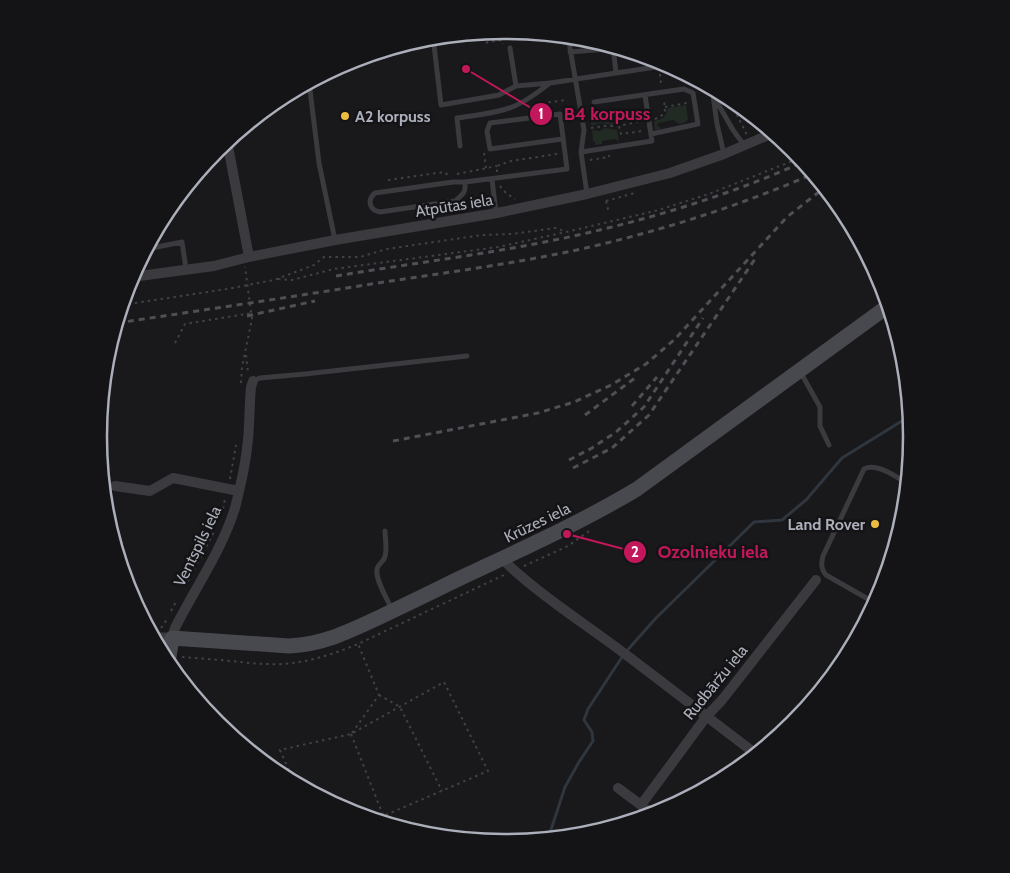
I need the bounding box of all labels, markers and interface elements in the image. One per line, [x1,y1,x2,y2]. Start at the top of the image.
callout: B4 korpuss [528,97,660,130]
text: B4 korpuss [564,103,651,125]
text: 1 [538,105,544,123]
place label: A2 korpuss [355,107,431,126]
marker: A2 korpuss [339,110,351,122]
street label: Atpūtas iela [414,190,495,221]
street label: Krūzes iela [501,498,574,547]
street label: Ventspils iela [170,503,225,590]
place label: Land Rover [787,515,866,534]
marker: Land Rover [869,518,881,530]
callout: Ozolnieku iela [623,535,778,568]
text: Ozolnieku iela [658,541,768,563]
text: 2 [631,543,639,561]
street label: Rudbāržu iela [679,641,752,724]

